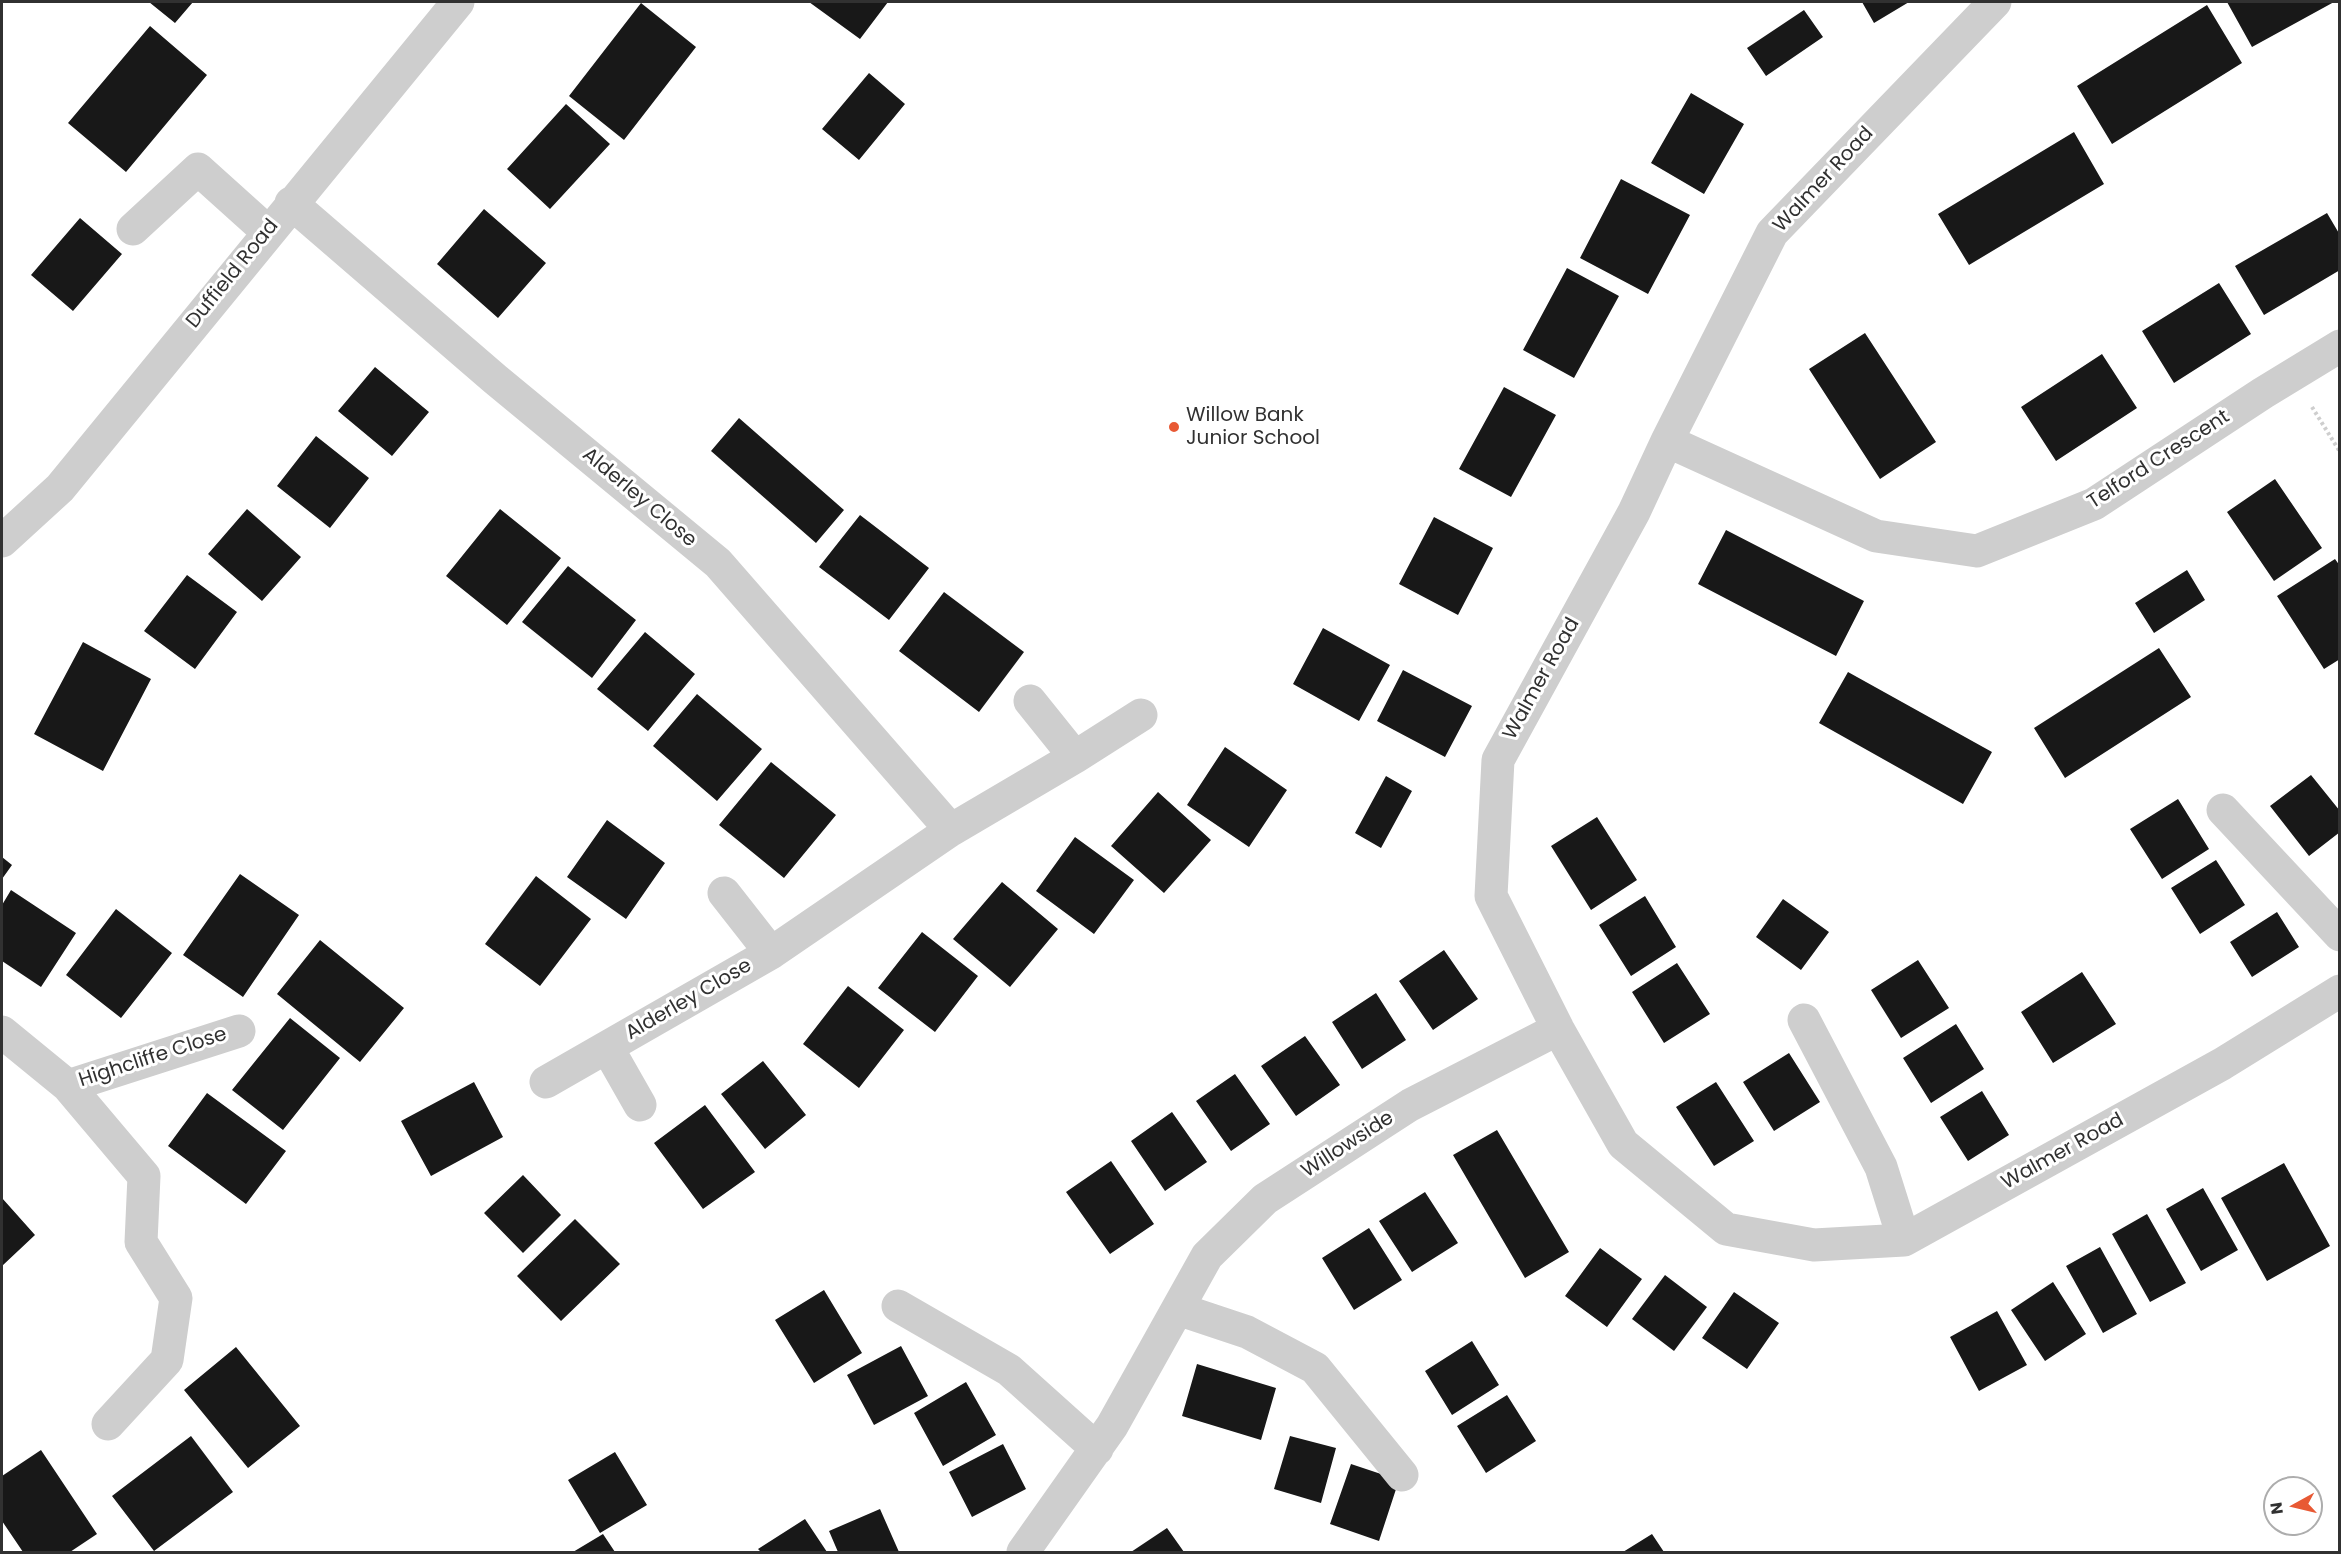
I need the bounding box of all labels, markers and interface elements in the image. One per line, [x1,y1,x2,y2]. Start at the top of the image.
street label: Walmer Road [1769,122,1879,238]
street label: Duffield Road [182,215,284,333]
place label: Willow Bank Junior School [1186,404,1320,451]
street label: Telford Crescent [2084,405,2234,515]
marker: Willow Bank Junior School [1167,420,1181,434]
street label: Alderley Close [577,443,701,553]
street label: Walmer Road [1499,614,1585,744]
street label: Alderley Close [622,954,756,1046]
street label: Highcliffe Close [76,1023,230,1093]
street label: Willowside [1298,1106,1398,1184]
street label: Walmer Road [1998,1109,2128,1195]
north arrow [2263,1476,2323,1536]
text: N [2264,1501,2289,1516]

